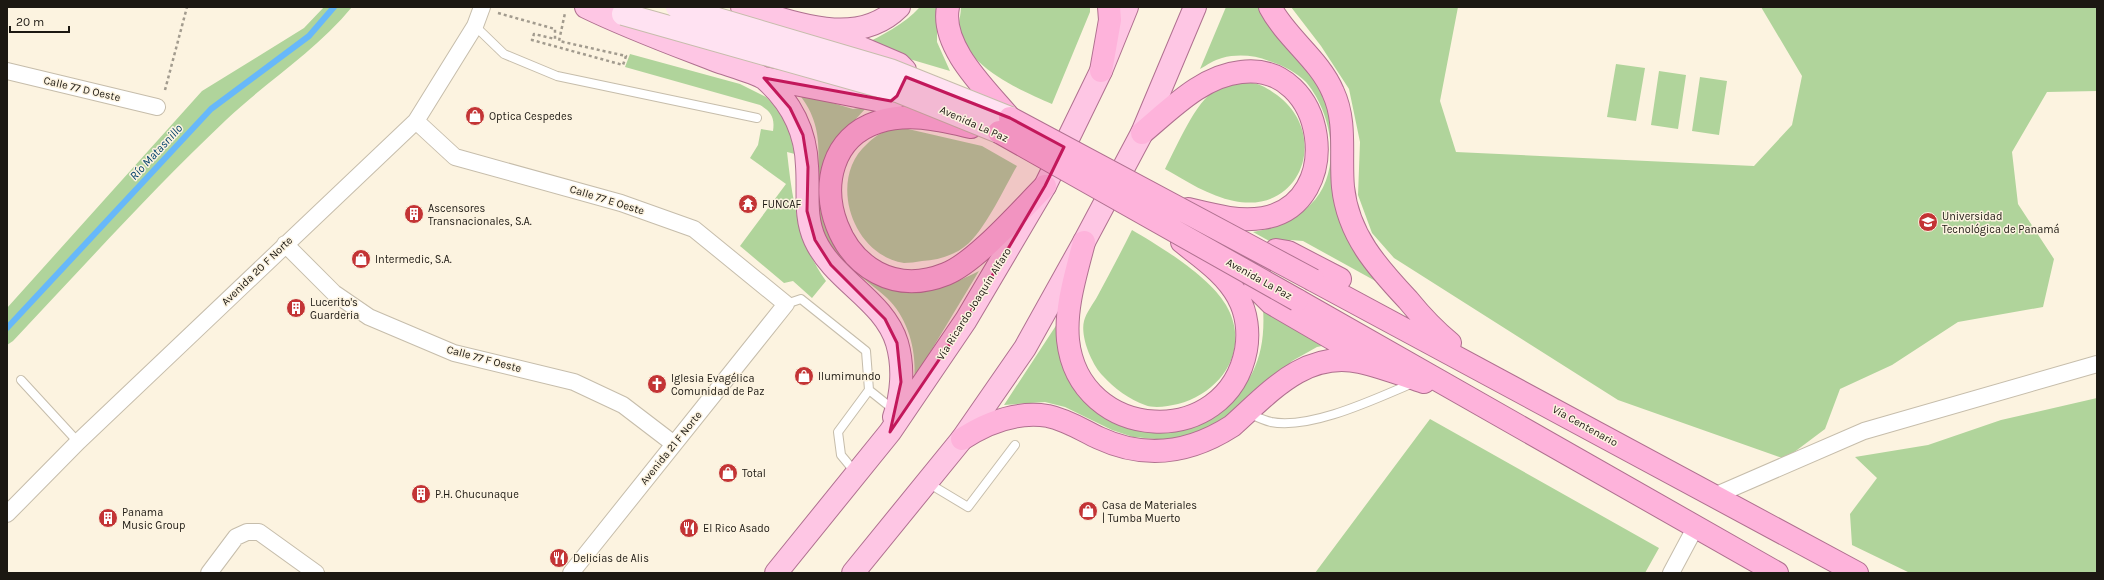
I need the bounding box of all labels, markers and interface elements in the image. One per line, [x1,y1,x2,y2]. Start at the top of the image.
scale bar [10,8,69,34]
text: 20 m [16,15,44,29]
street label: Calle 77 D Oeste [42,74,122,104]
street label: Avenida La Paz [938,103,1010,145]
shop icon: Optica Cespedes [464,105,486,127]
place label: Optica Cespedes [489,110,573,123]
water label: Río Matasnillo [127,121,185,183]
street label: Calle 77 E Oeste [568,182,646,218]
temple icon: FUNCAF [737,193,759,215]
place label: FUNCAF [762,198,802,211]
place label: Ascensores Transnacionales, S.A. [428,202,532,228]
building icon: Ascensores Transnacionales, S.A. [403,203,425,225]
place label: Universidad Tecnológica de Panamá [1942,210,2060,236]
school or university icon: Universidad Tecnológica de Panamá [1917,211,1939,233]
street label: Avenida 20 F Norte [219,234,295,308]
street label: Vía Ricardo Joaquín Alfaro [934,245,1014,363]
shop icon: Intermedic, S.A. [350,248,372,270]
place label: Intermedic, S.A. [375,253,452,266]
street label: Avenida La Paz [1224,255,1294,303]
place label: Lucerito's Guarderia [310,296,359,322]
building icon: Lucerito's Guarderia [285,297,307,319]
street label: Calle 77 F Oeste [445,343,523,375]
shop icon: Ilumimundo [793,365,815,387]
place label: Ilumimundo [818,370,881,383]
place label: Iglesia Evagélica Comunidad de Paz [671,372,764,398]
church icon: Iglesia Evagélica Comunidad de Paz [646,373,668,395]
street label: Vía Centenario [1550,403,1620,449]
street label: Avenida 21 F Norte [637,408,705,487]
shop icon: Total [717,462,739,484]
place label: Total [742,467,766,480]
building icon: P.H. Chucunaque [410,483,432,505]
place label: P.H. Chucunaque [435,488,519,501]
place label: Casa de Materiales | Tumba Muerto [1102,499,1197,525]
shop icon: Casa de Materiales | Tumba Muerto [1077,500,1099,522]
place label: Panama Music Group [122,506,186,532]
building icon: Panama Music Group [97,507,119,529]
restaurant icon: El Rico Asado [678,517,700,539]
place label: El Rico Asado [703,522,770,535]
restaurant icon: Delicias de Alis [548,547,570,569]
place label: Delicias de Alis [573,552,649,565]

